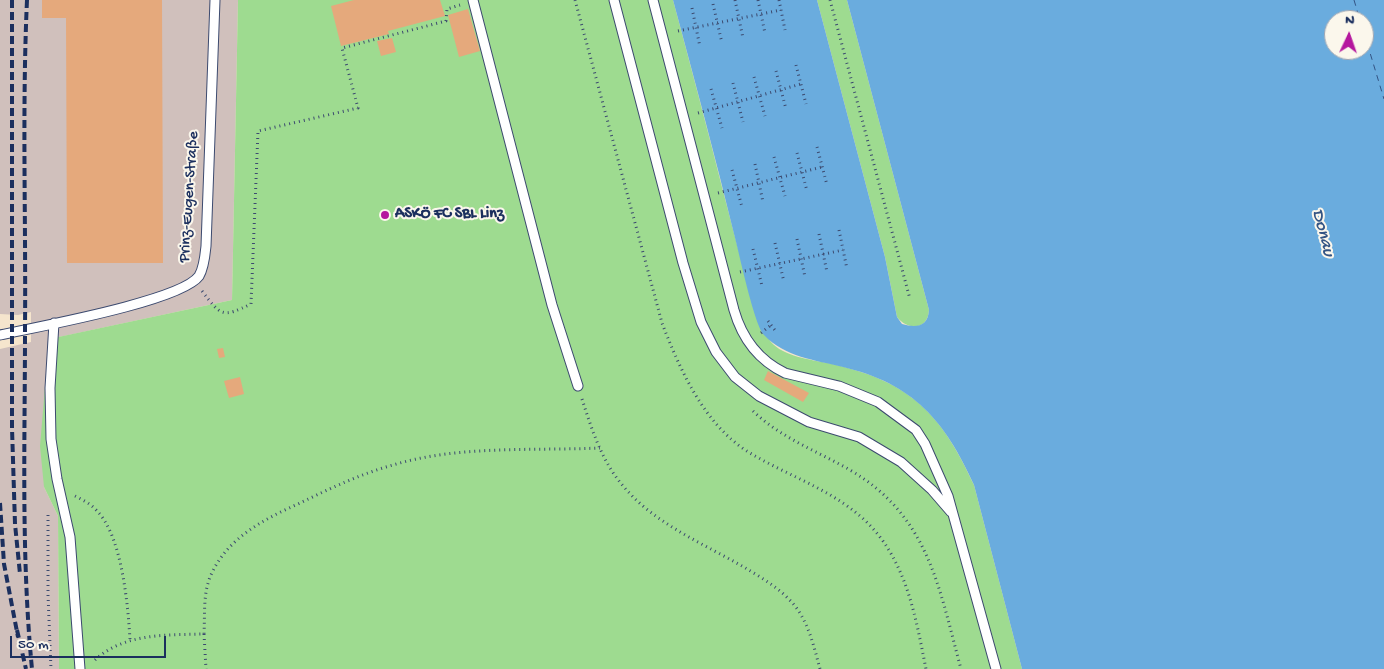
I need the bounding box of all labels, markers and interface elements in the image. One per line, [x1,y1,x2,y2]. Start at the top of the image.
north arrow [1324,10,1374,60]
text: N [1345,12,1355,29]
street label: Prinz-Eugen-Straße [176,131,204,263]
place label: ASKÖ FC SBL Linz [395,205,504,225]
water label: Donau [1305,207,1339,259]
marker: ASKÖ FC SBL Linz [379,209,391,221]
scale bar [12,626,169,658]
text: 50 m [18,636,49,654]

